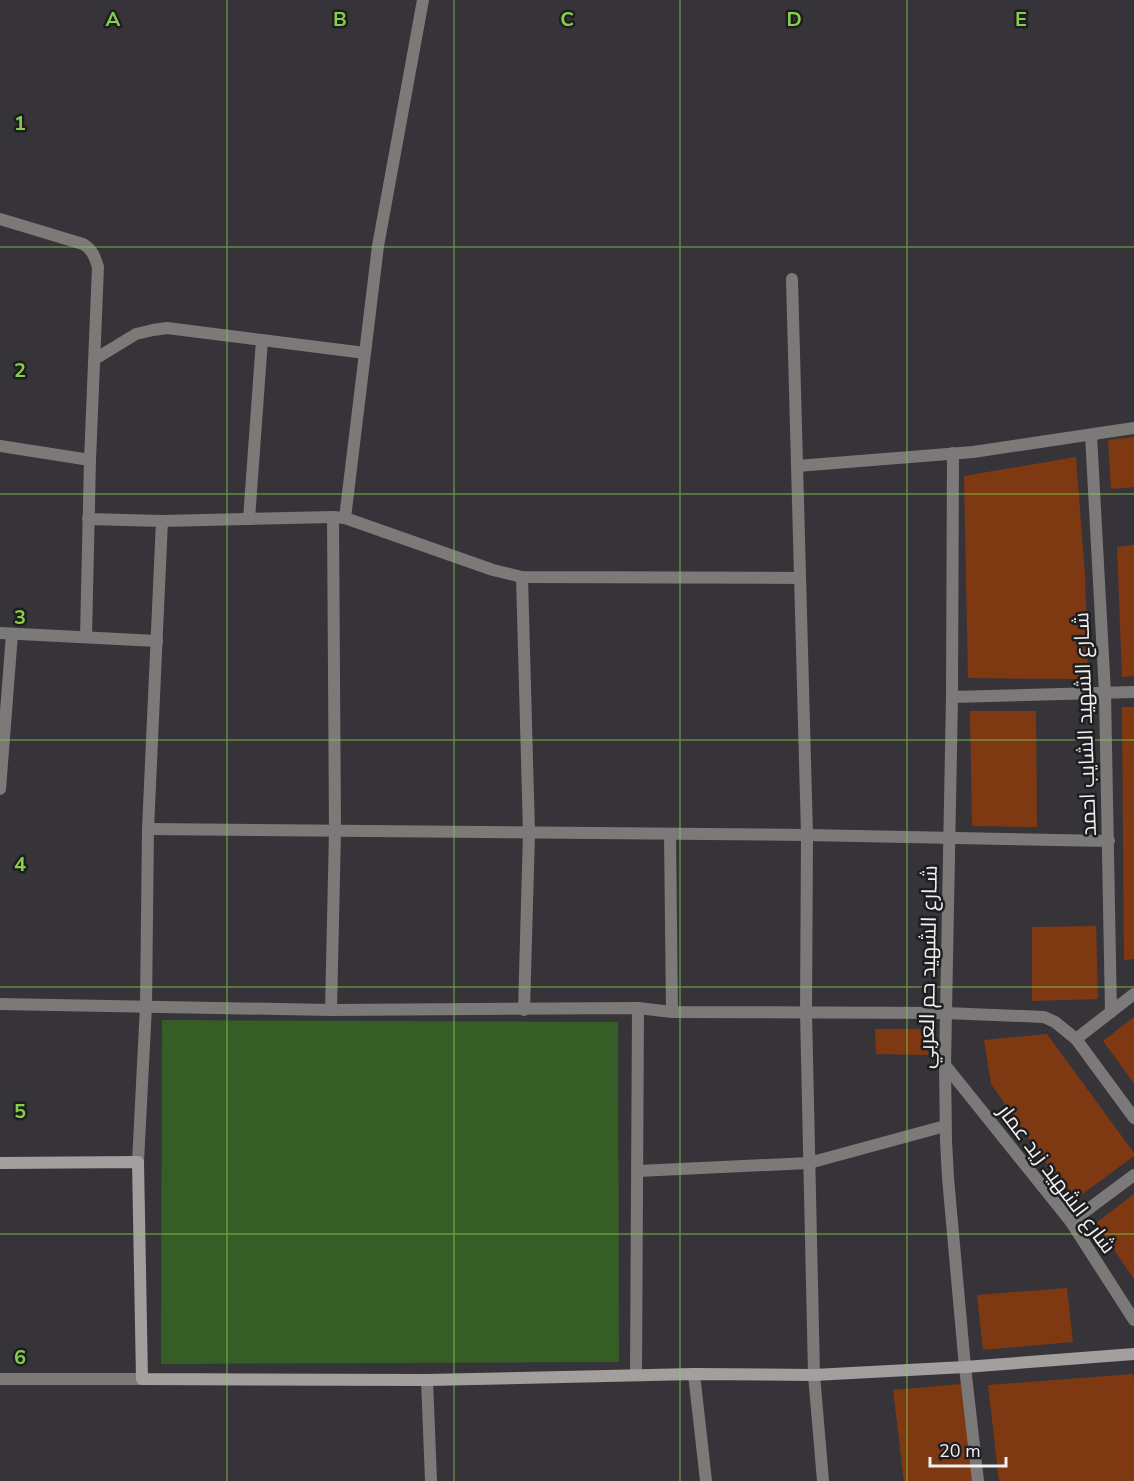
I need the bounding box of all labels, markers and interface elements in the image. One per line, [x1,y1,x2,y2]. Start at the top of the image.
text: A [106,6,121,33]
text: B [333,6,347,33]
text: C [560,6,574,33]
text: D [786,6,802,33]
text: E [1015,6,1027,33]
text: 1 [14,110,26,137]
text: 2 [14,357,26,384]
text: 3 [14,604,26,631]
street label: شـارع الشهيد الشايب احمد [1067,612,1103,836]
text: 4 [14,851,26,878]
street label: شـارع الشهيد حم العربي [912,865,946,1069]
text: 5 [14,1098,26,1125]
street label: شارع الشهيد زيد عمار [991,1098,1122,1259]
text: 6 [14,1344,26,1371]
scale bar [930,1430,1006,1468]
text: 20 m [939,1439,981,1463]

